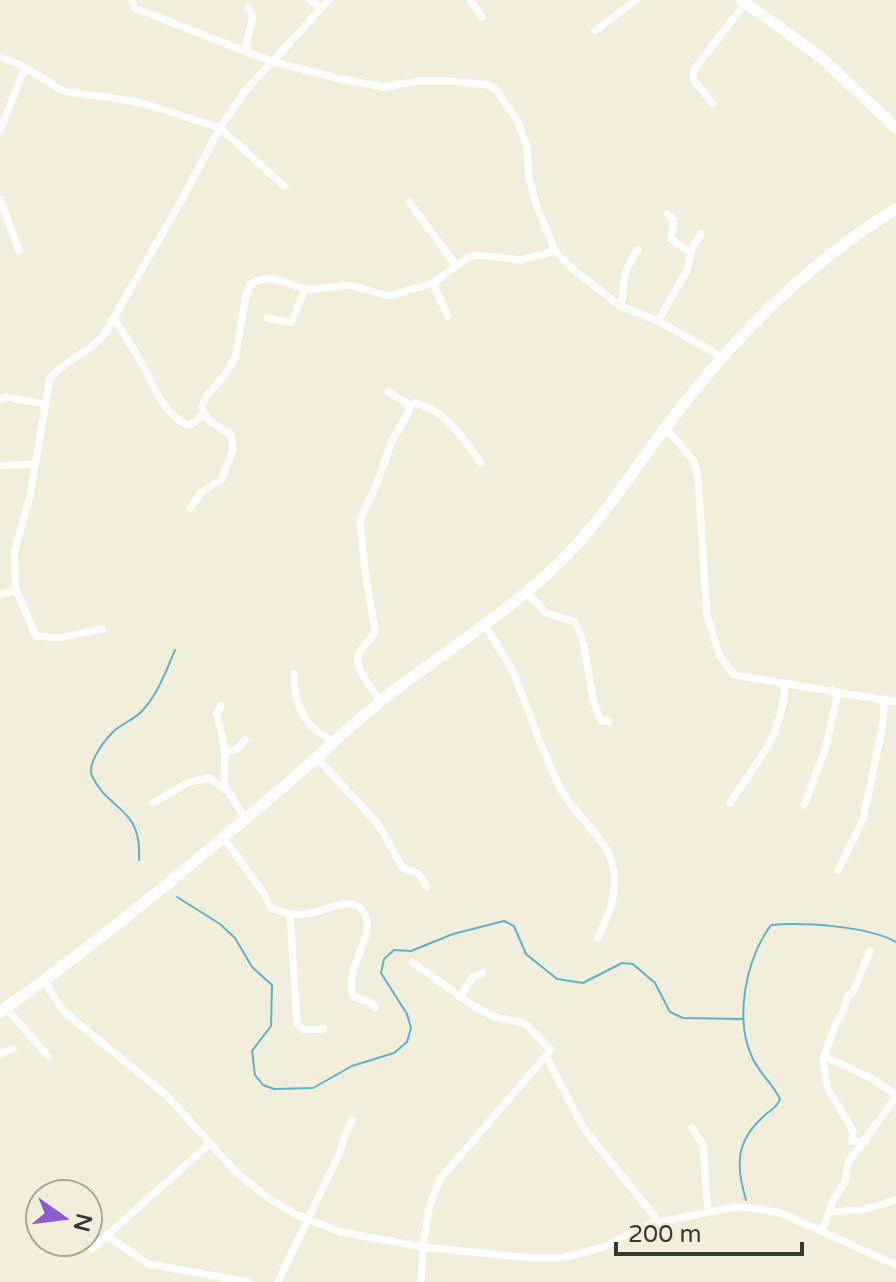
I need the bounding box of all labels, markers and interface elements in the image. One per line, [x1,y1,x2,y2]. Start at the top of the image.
north arrow [24,1178,104,1258]
scale bar [616,1206,802,1256]
text: N [68,1211,97,1234]
text: 200 m [628,1220,702,1249]

